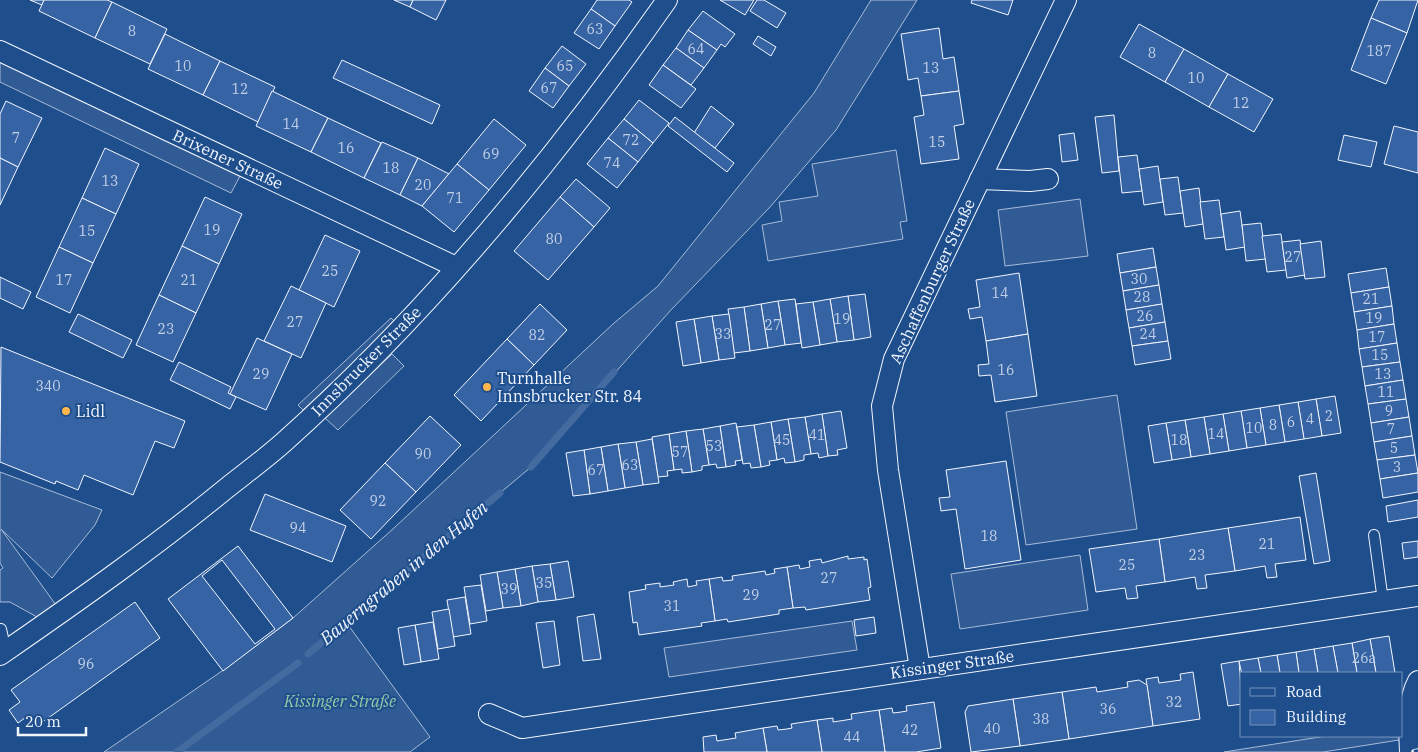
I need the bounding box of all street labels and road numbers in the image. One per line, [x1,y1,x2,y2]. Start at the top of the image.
street label: Brixener Straße [170,125,286,193]
street label: Aschaffenburger Straße [885,195,979,367]
street label: Innsbrucker Straße [307,302,425,420]
street label: Kissinger Straße [889,645,1015,683]

